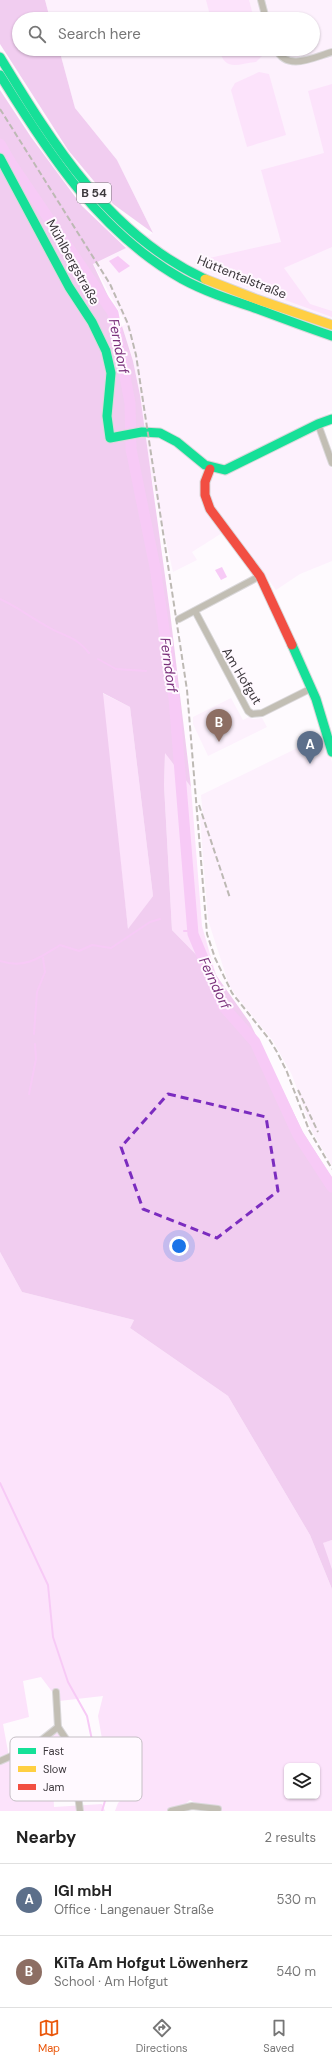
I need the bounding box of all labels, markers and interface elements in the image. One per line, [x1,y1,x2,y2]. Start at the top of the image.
search box [12,12,320,56]
icon: search [26,23,48,45]
text: Search here [58,24,141,44]
road number: B 54 [77,183,111,203]
street label: Mühlbergstraße [42,216,104,308]
street label: Hüttentalstraße [195,251,289,303]
water label: Ferndorf [105,317,133,376]
water label: Ferndorf [156,636,182,695]
street label: Am Hofgut [218,644,266,708]
pin: B [206,709,232,742]
pin: A [297,731,323,764]
water label: Ferndorf [195,954,235,1013]
your location [169,1236,189,1256]
legend [10,1737,142,1801]
text: Fast [43,1744,64,1758]
text: Slow [43,1762,67,1776]
map controls [284,1763,320,1799]
button: layers [284,1763,320,1799]
text: Jam [43,1780,64,1794]
text: Nearby [16,1826,76,1848]
text: 2 results [265,1829,316,1846]
text: IGI mbH [54,1881,112,1901]
text: A [24,1891,34,1908]
text: 530 m [276,1891,316,1908]
text: Office · Langenauer Straße [54,1901,214,1918]
text: KiTa Am Hofgut Löwenherz [54,1953,248,1973]
text: B [25,1963,33,1980]
text: 540 m [276,1963,316,1980]
text: School · Am Hofgut [54,1973,168,1990]
tab: Map [38,2017,60,2055]
tab: Directions [136,2017,188,2055]
tab: Saved [263,2017,294,2055]

